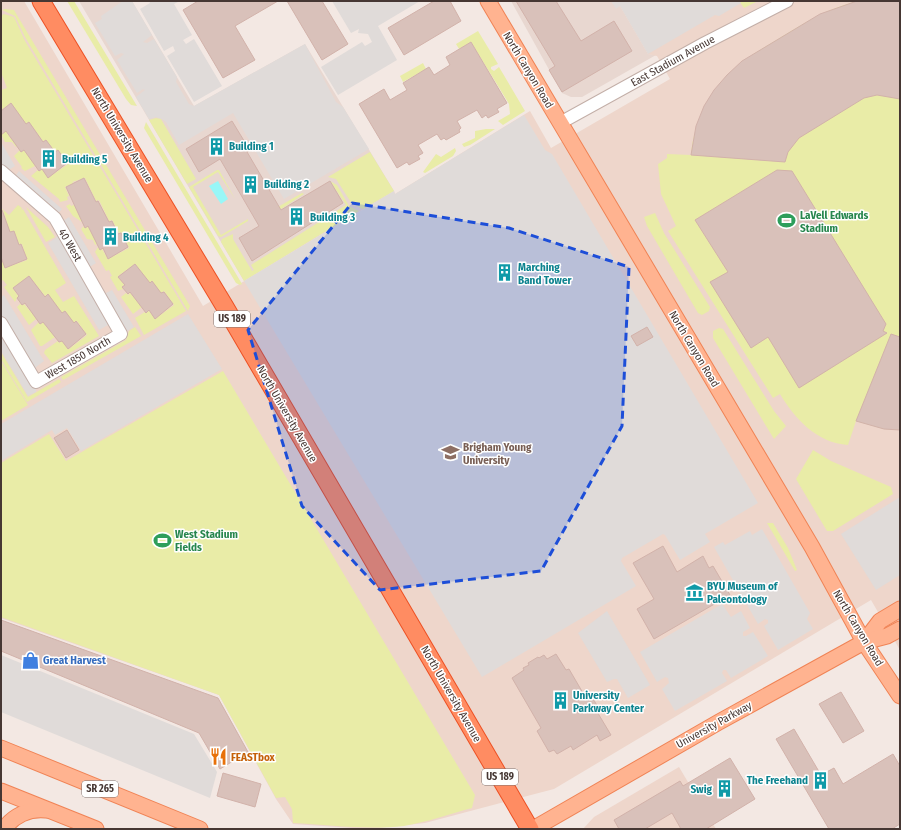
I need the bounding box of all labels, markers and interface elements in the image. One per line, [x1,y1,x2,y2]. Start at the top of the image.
street label: North Canyon Road [500,29,556,111]
street label: East Stadium Avenue [629,33,717,89]
street label: North University Avenue [88,85,156,185]
building icon: Building 1 [206,136,226,156]
place label: Building 1 [229,140,274,153]
building icon: Building 5 [39,149,59,169]
place label: Building 5 [62,153,108,166]
building icon: Building 2 [241,174,261,194]
place label: Building 2 [264,178,309,191]
building icon: Building 3 [287,207,307,227]
place label: LaVell Edwards Stadium [800,209,868,235]
place label: Building 3 [310,211,355,224]
sports icon: LaVell Edwards Stadium [777,211,797,231]
street label: 40 West [55,226,85,264]
building icon: Building 4 [100,227,120,247]
place label: Building 4 [123,231,169,244]
place label: Marching Band Tower [518,261,572,287]
building icon: Marching Band Tower [495,263,515,283]
street label: North Canyon Road [666,308,722,390]
road number: US 189 [214,311,250,327]
street label: West 1850 North [43,334,113,382]
street label: North University Avenue [254,364,320,464]
place label: Brigham Young University [463,441,532,467]
school or university icon: Brigham Young University [440,443,460,463]
place label: West Stadium Fields [175,528,238,554]
sports icon: West Stadium Fields [152,530,172,550]
place label: BYU Museum of Paleontology [707,580,779,606]
museum icon: BYU Museum of Paleontology [684,582,704,602]
street label: North Canyon Road [830,587,886,669]
street label: North University Avenue [418,644,484,744]
shop icon: Great Harvest [20,650,40,670]
place label: Great Harvest [43,654,106,667]
place label: University Parkway Center [573,689,645,715]
building icon: University Parkway Center [550,691,570,711]
street label: University Parkway [674,699,754,751]
restaurant icon: FEASTbox [208,747,228,767]
place label: FEASTbox [231,751,276,764]
road number: US 189 [482,769,518,785]
building icon: The Freehand [811,770,831,790]
place label: The Freehand [747,774,808,787]
building icon: Swig [715,779,735,799]
road number: SR 265 [82,781,118,797]
place label: Swig [690,783,713,796]

